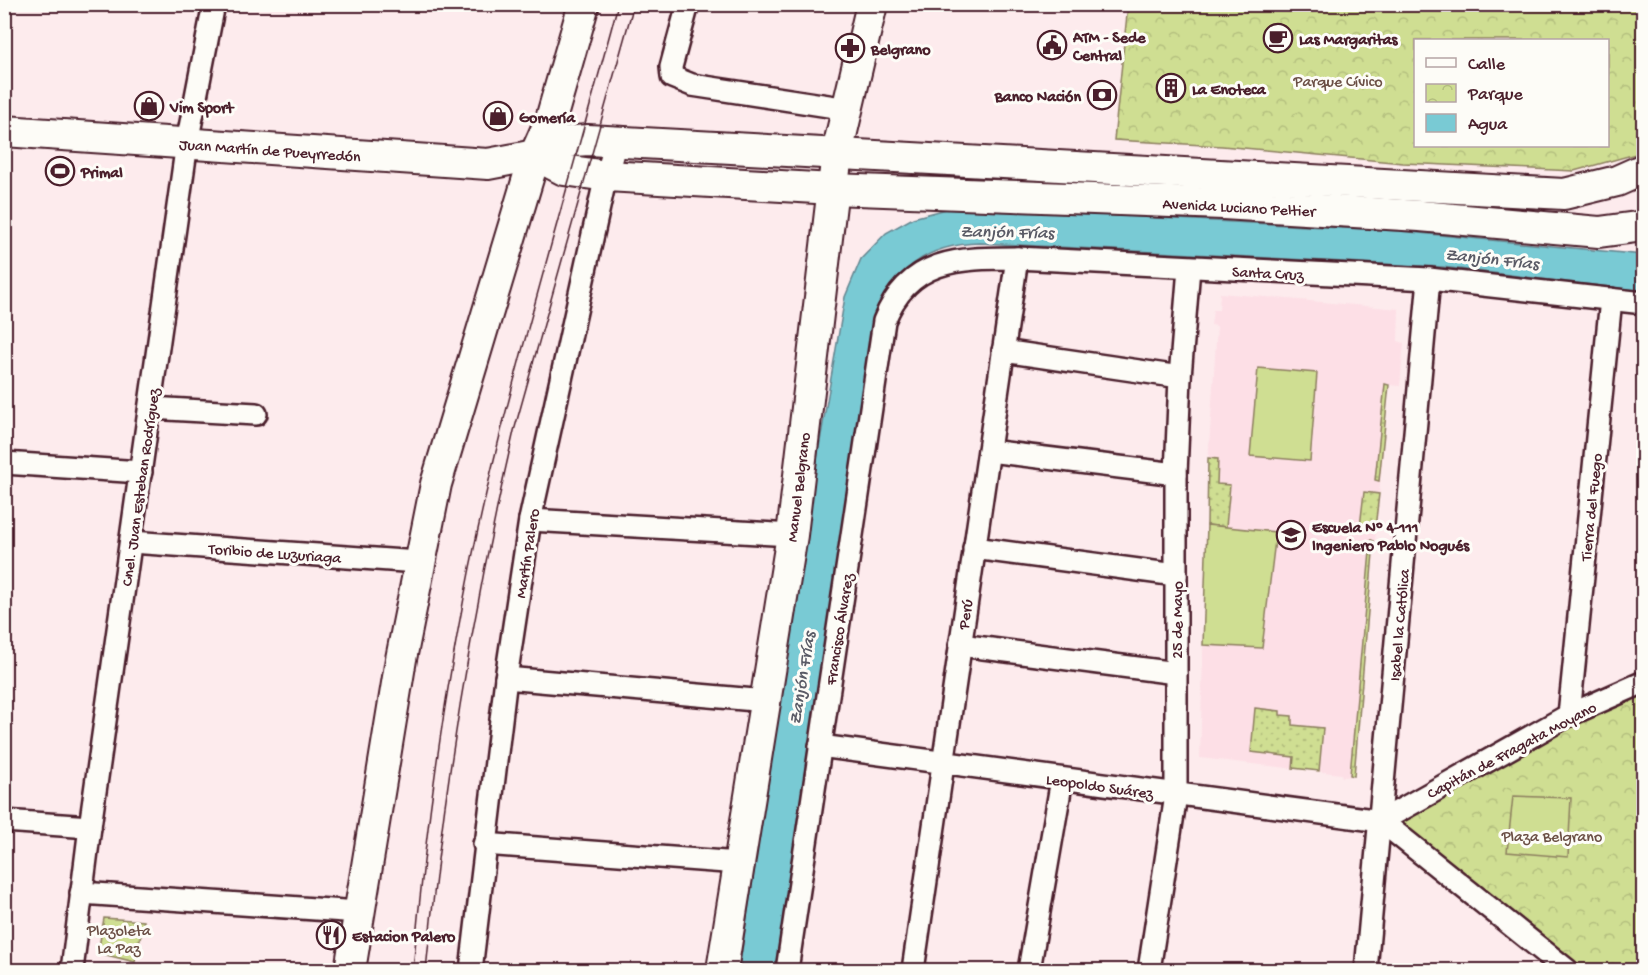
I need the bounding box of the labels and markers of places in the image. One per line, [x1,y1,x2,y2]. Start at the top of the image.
cafe icon: Las Margaritas [1262,22,1294,54]
public building icon: ATM - Sede Central [1036,29,1068,61]
place label: ATM - Sede Central [1072,30,1146,67]
pharmacy icon: Belgrano [834,32,866,64]
place label: Las Margaritas [1299,32,1399,51]
place label: Belgrano [870,42,931,61]
building icon: La Enoteca [1155,72,1187,104]
bank icon: Banco Nación [1086,79,1118,111]
place label: La Enoteca [1192,82,1267,101]
place label: Banco Nación [994,89,1081,108]
shop icon: Vim Sport [133,90,165,122]
place label: Vim Sport [169,100,235,119]
shop icon: Gomería [482,100,514,132]
place label: Gomería [519,110,576,129]
sports icon: Primal [44,155,76,187]
place label: Primal [80,165,123,184]
school or university icon: Escuela Nº 4-111 Ingeniero Pablo Nogués [1275,519,1307,551]
place label: Escuela Nº 4-111 Ingeniero Pablo Nogués [1312,520,1470,557]
restaurant icon: Estacion Palero [315,919,347,951]
place label: Estacion Palero [352,929,456,948]

